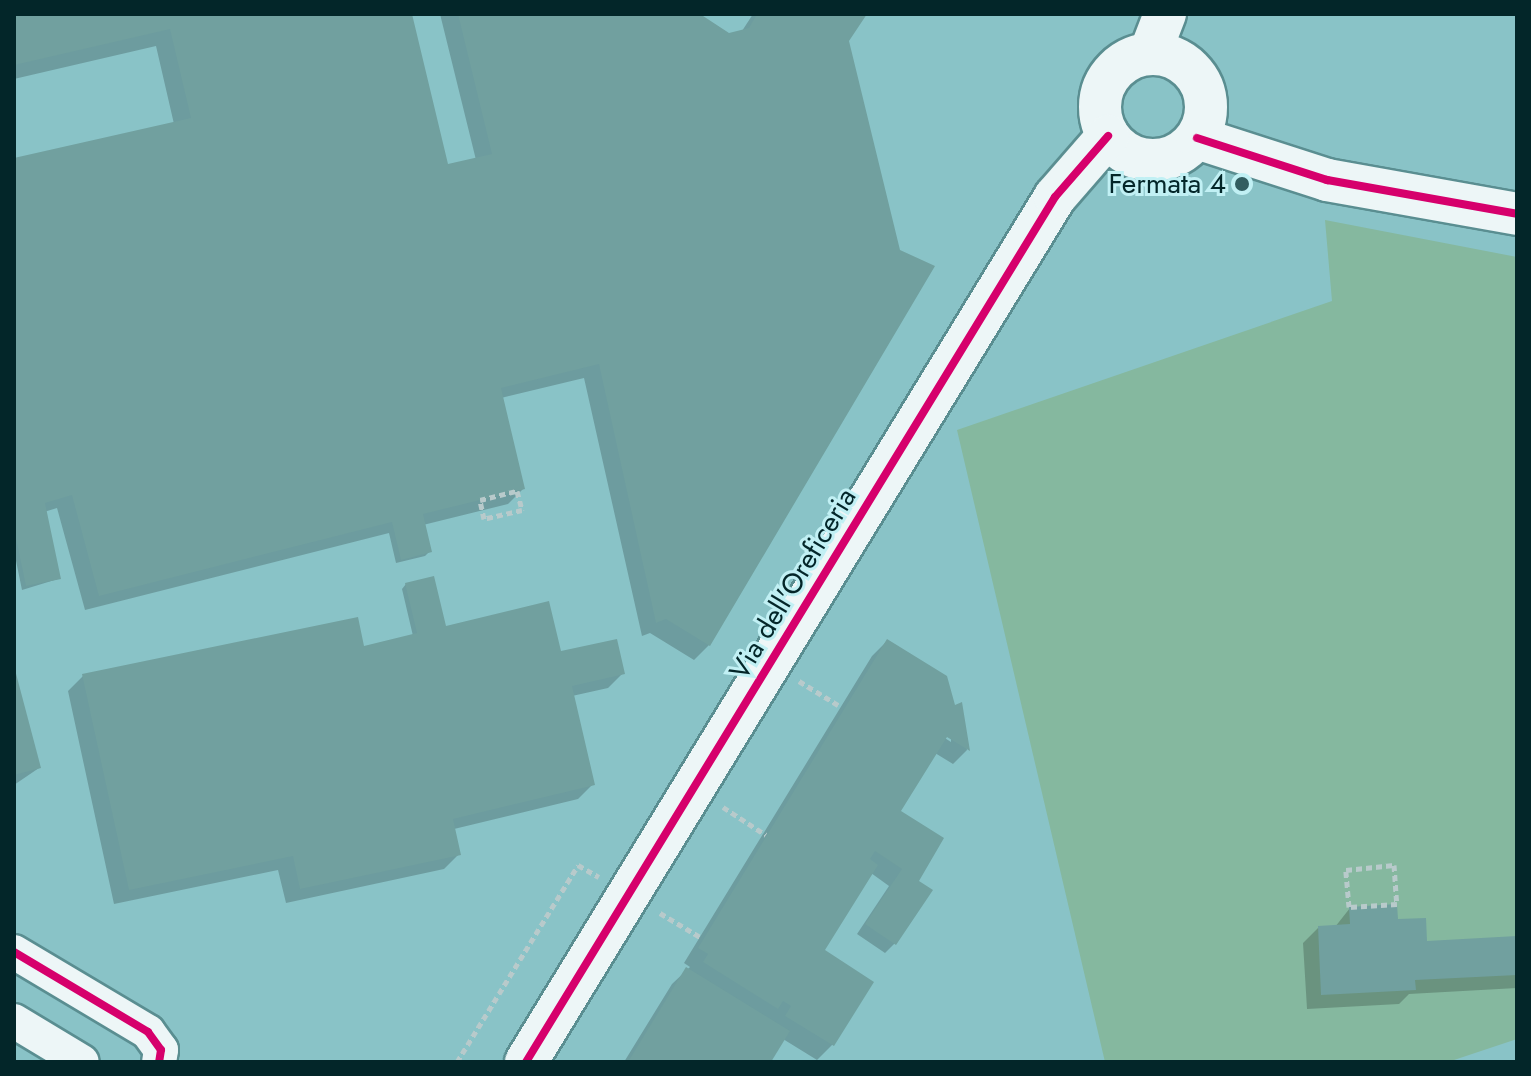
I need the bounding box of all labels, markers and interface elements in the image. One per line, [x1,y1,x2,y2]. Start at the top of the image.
place label: Fermata 4 [1109,167,1226,201]
marker: Fermata 4 [1233,175,1251,193]
street label: Via dell'Oreficeria [723,482,863,686]

